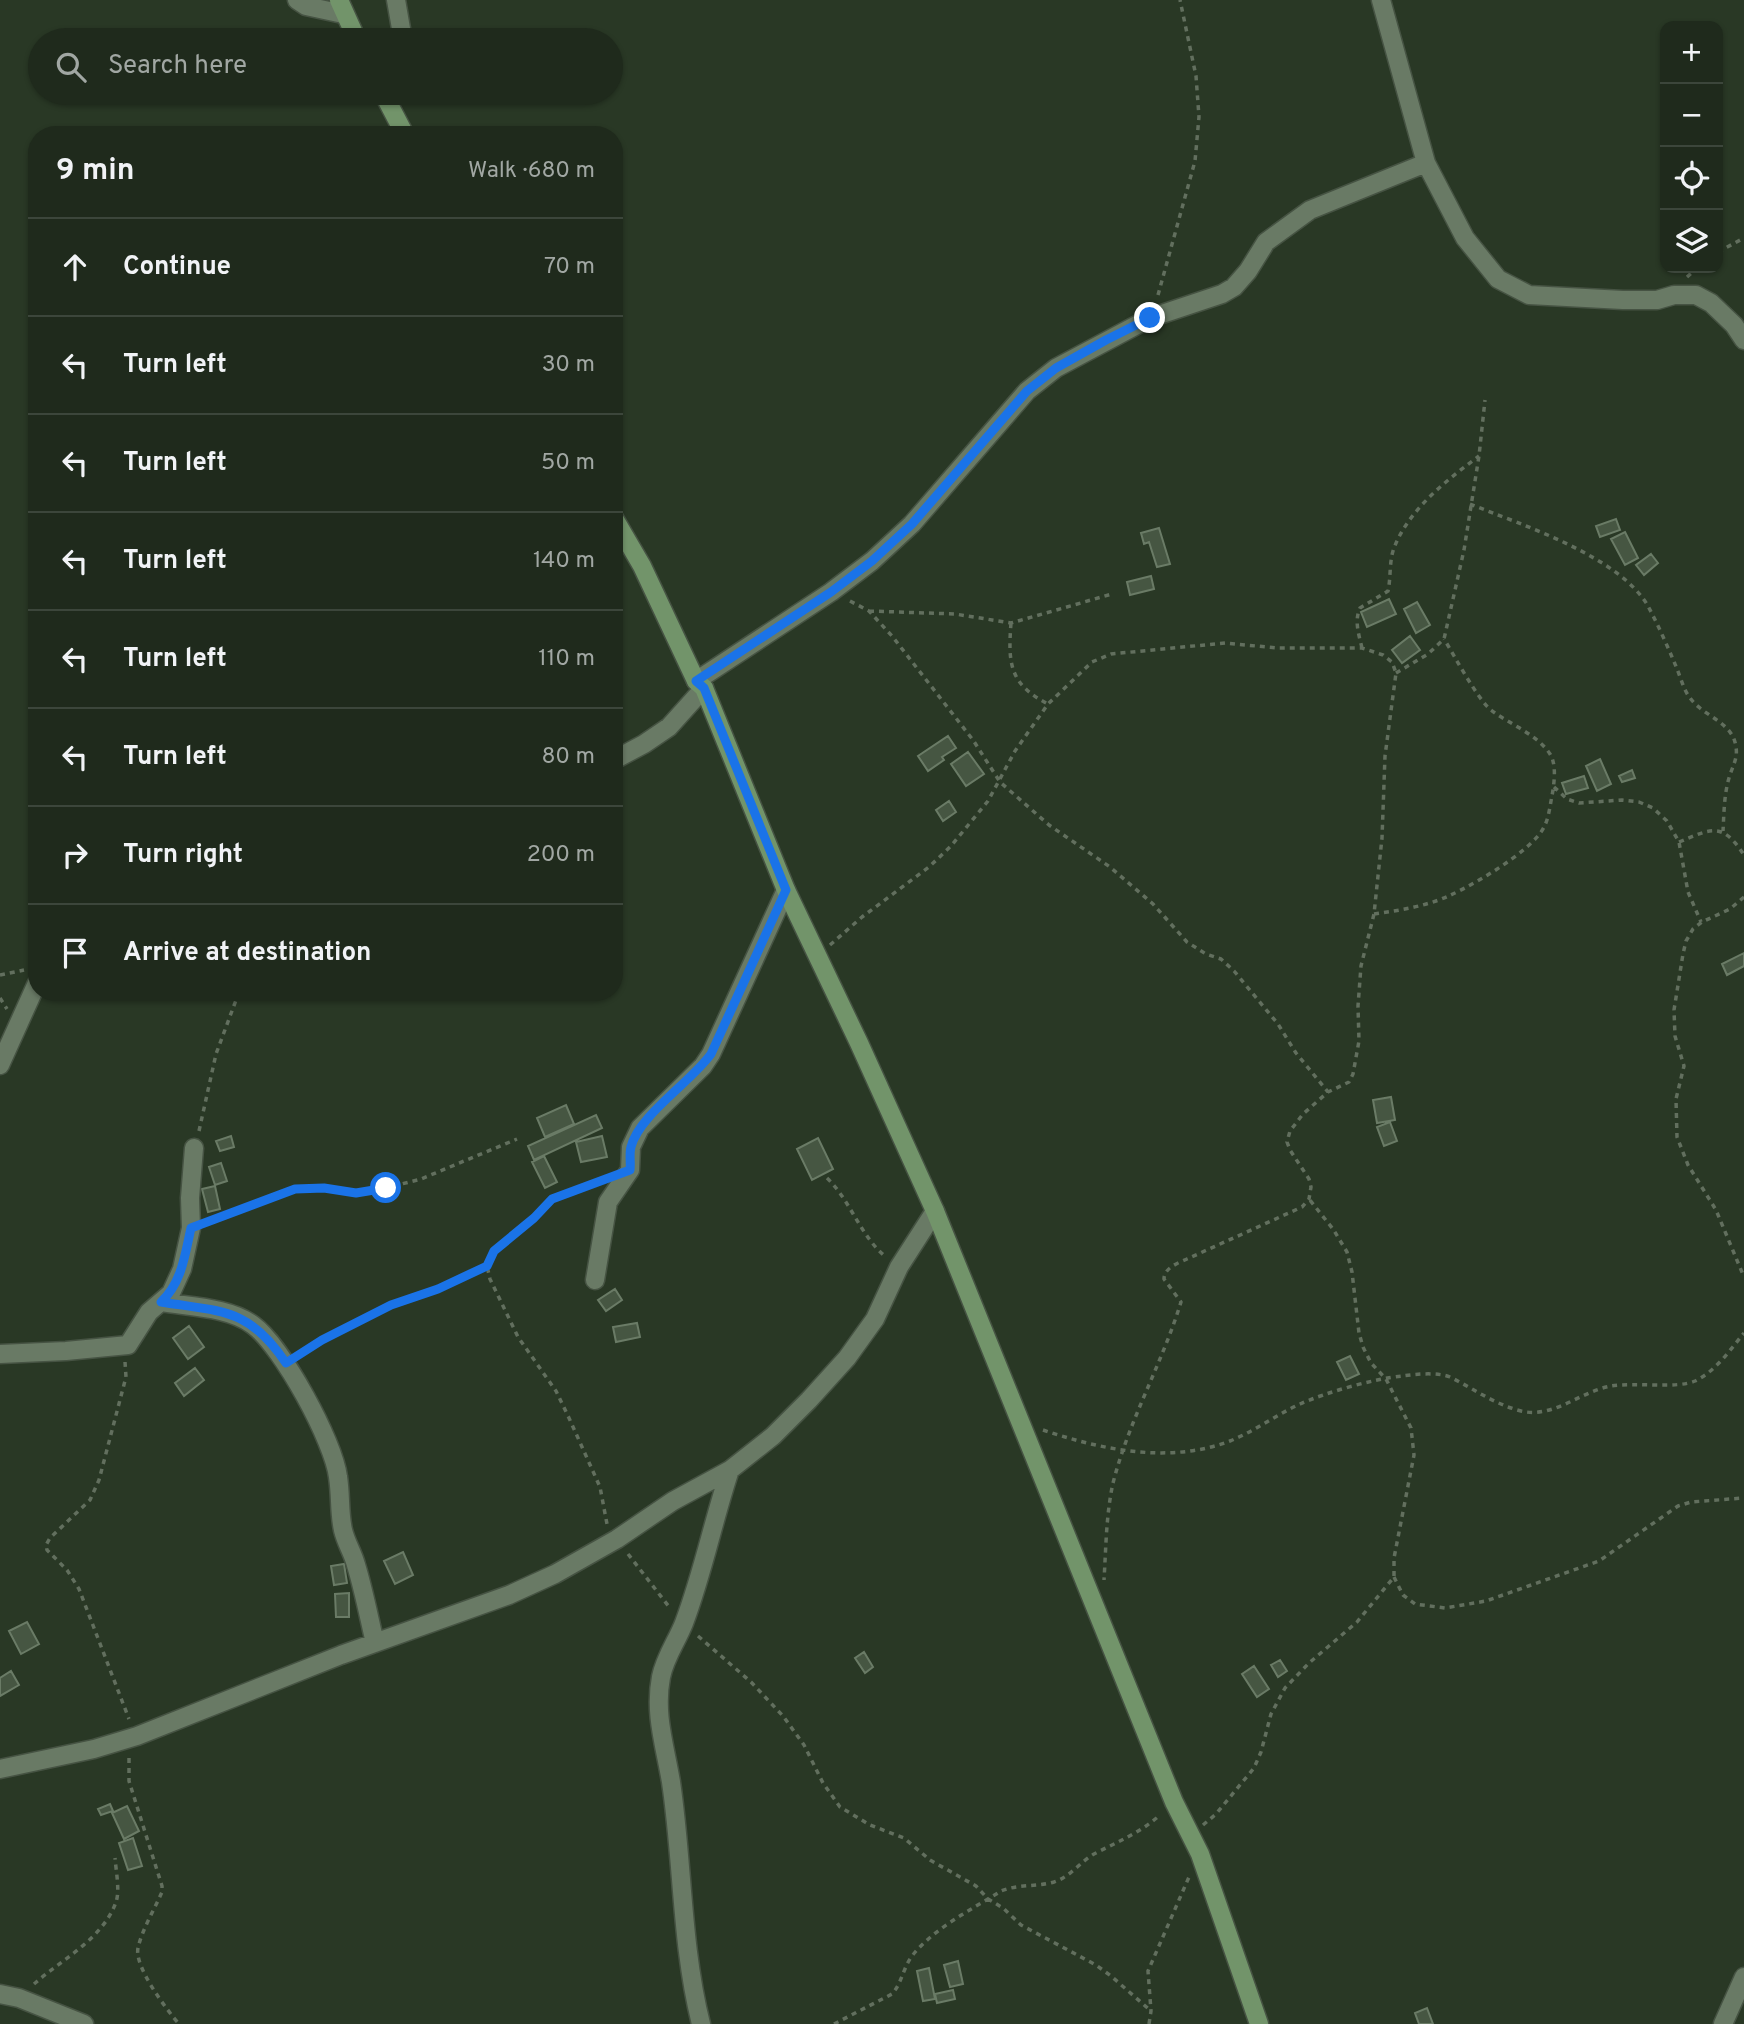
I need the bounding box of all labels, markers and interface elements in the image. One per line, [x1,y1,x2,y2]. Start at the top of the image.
map controls [1660,21,1723,273]
button: + [1660,21,1723,84]
search box [28,28,623,105]
icon: search [52,48,90,86]
text: Search here [108,50,247,83]
button: − [1660,84,1723,147]
button: locate [1660,147,1723,210]
text: 9 min [56,153,134,190]
text: Walk · 680 m [468,157,595,186]
button: layers [1660,210,1723,273]
icon: ahead [56,248,94,286]
text: Continue [123,251,231,284]
text: 70 m [544,253,595,282]
route end [1134,302,1165,333]
icon: left [56,346,94,384]
text: Turn left [123,349,227,382]
text: 30 m [542,351,595,380]
icon: left [56,444,94,482]
text: Turn left [123,447,227,480]
text: 50 m [541,449,595,478]
icon: left [56,542,94,580]
text: Turn left [123,545,227,578]
text: 140 m [533,547,595,576]
icon: left [56,640,94,678]
text: Turn left [123,643,227,676]
text: 110 m [538,645,595,674]
icon: left [56,738,94,776]
text: Turn left [123,741,227,774]
text: 80 m [542,743,595,772]
icon: right [56,836,94,874]
text: Turn right [123,839,243,872]
text: 200 m [527,841,595,870]
icon: arrive [56,934,94,972]
text: Arrive at destination [123,937,371,970]
route start [370,1172,401,1203]

